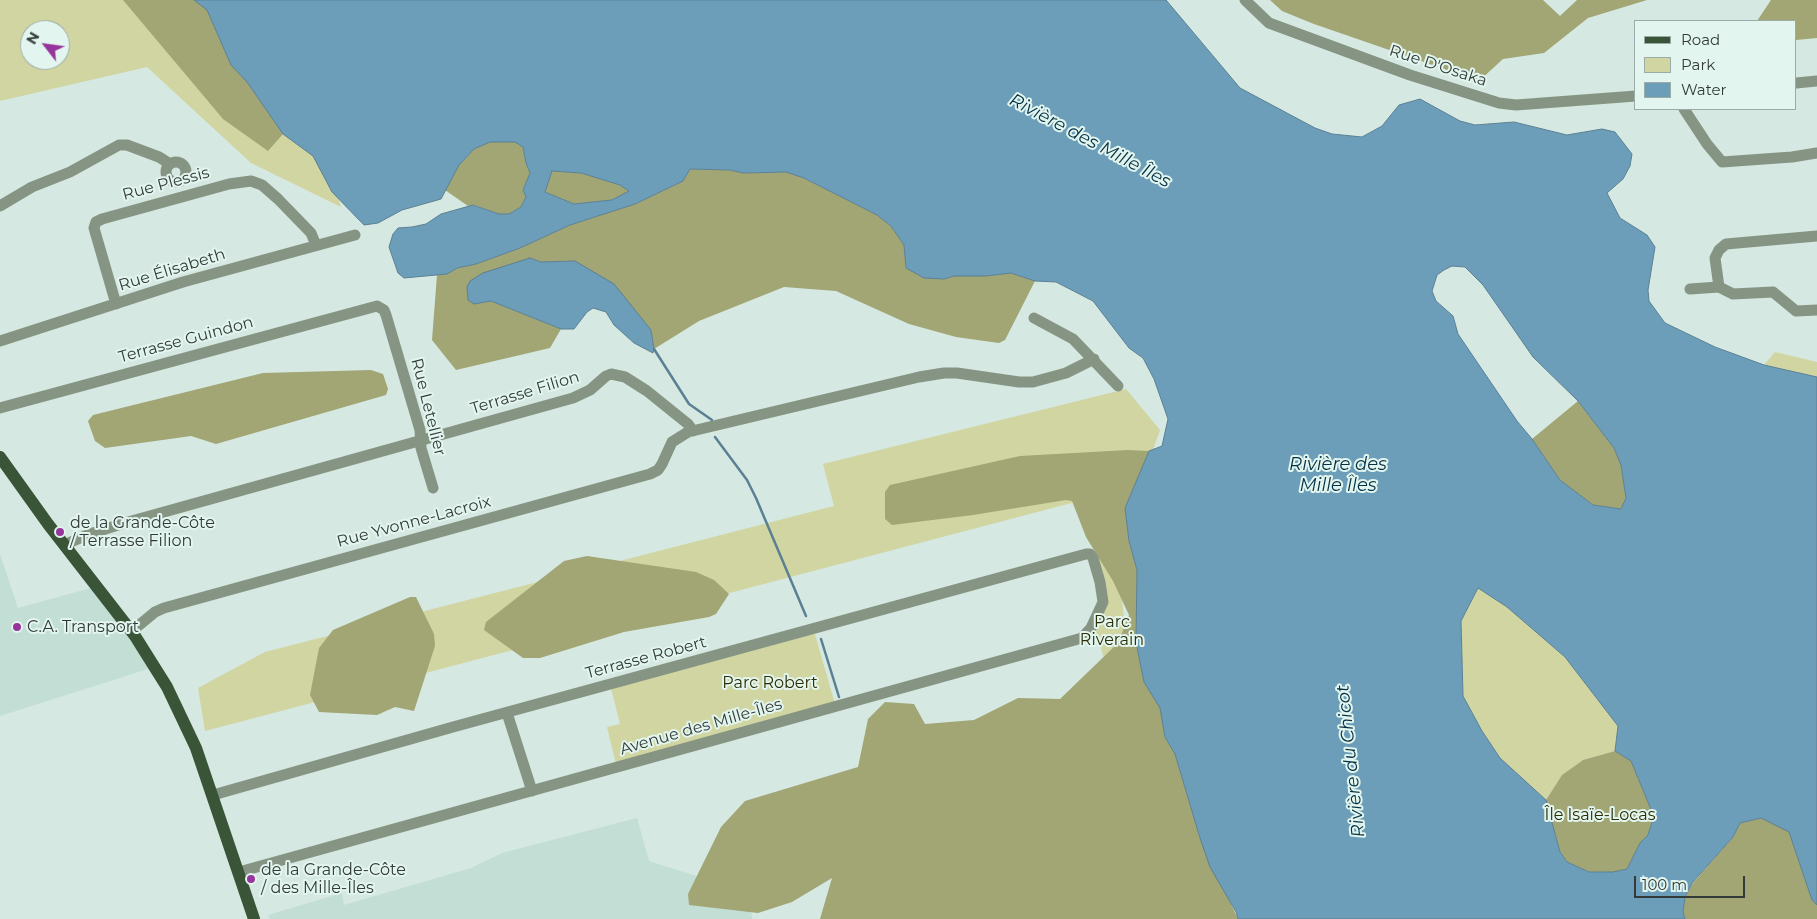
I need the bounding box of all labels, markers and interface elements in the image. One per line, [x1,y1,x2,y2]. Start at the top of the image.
north arrow [20,20,70,70]
legend [1634,20,1797,110]
text: N [22,29,43,47]
text: Road [1681,30,1720,49]
street label: Rue D'Osaka [1387,41,1489,91]
text: Park [1681,55,1715,74]
text: Water [1681,80,1727,99]
water label: Rivière des Mille Îles [1006,89,1174,193]
street label: Rue Plessis [120,163,212,205]
street label: Rue Élisabeth [116,245,228,295]
street label: Terrasse Guindon [116,313,256,367]
street label: Rue Letellier [407,356,449,458]
street label: Terrasse Filion [468,367,582,419]
water label: Rivière des Mille Îles [1289,454,1387,496]
street label: Rue Yvonne-Lacroix [335,492,493,552]
place label: de la Grande-Côte / Terrasse Filion [70,513,215,551]
marker: de la Grande-Côte / Terrasse Filion [54,526,66,538]
park label: Parc Riverain [1080,612,1144,650]
place label: C.A. Transport [27,617,139,637]
marker: C.A. Transport [11,621,23,633]
street label: Terrasse Robert [584,633,708,683]
park label: Parc Robert [722,673,818,693]
water label: Rivière du Chicot [1332,684,1370,838]
street label: Avenue des Mille-Îles [618,695,784,759]
park label: Île Isaïe-Locas [1545,805,1655,825]
place label: de la Grande-Côte / des Mille-Îles [261,860,406,898]
scale bar [1637,866,1748,898]
marker: de la Grande-Côte / des Mille-Îles [245,873,257,885]
text: 100 m [1642,875,1687,894]

